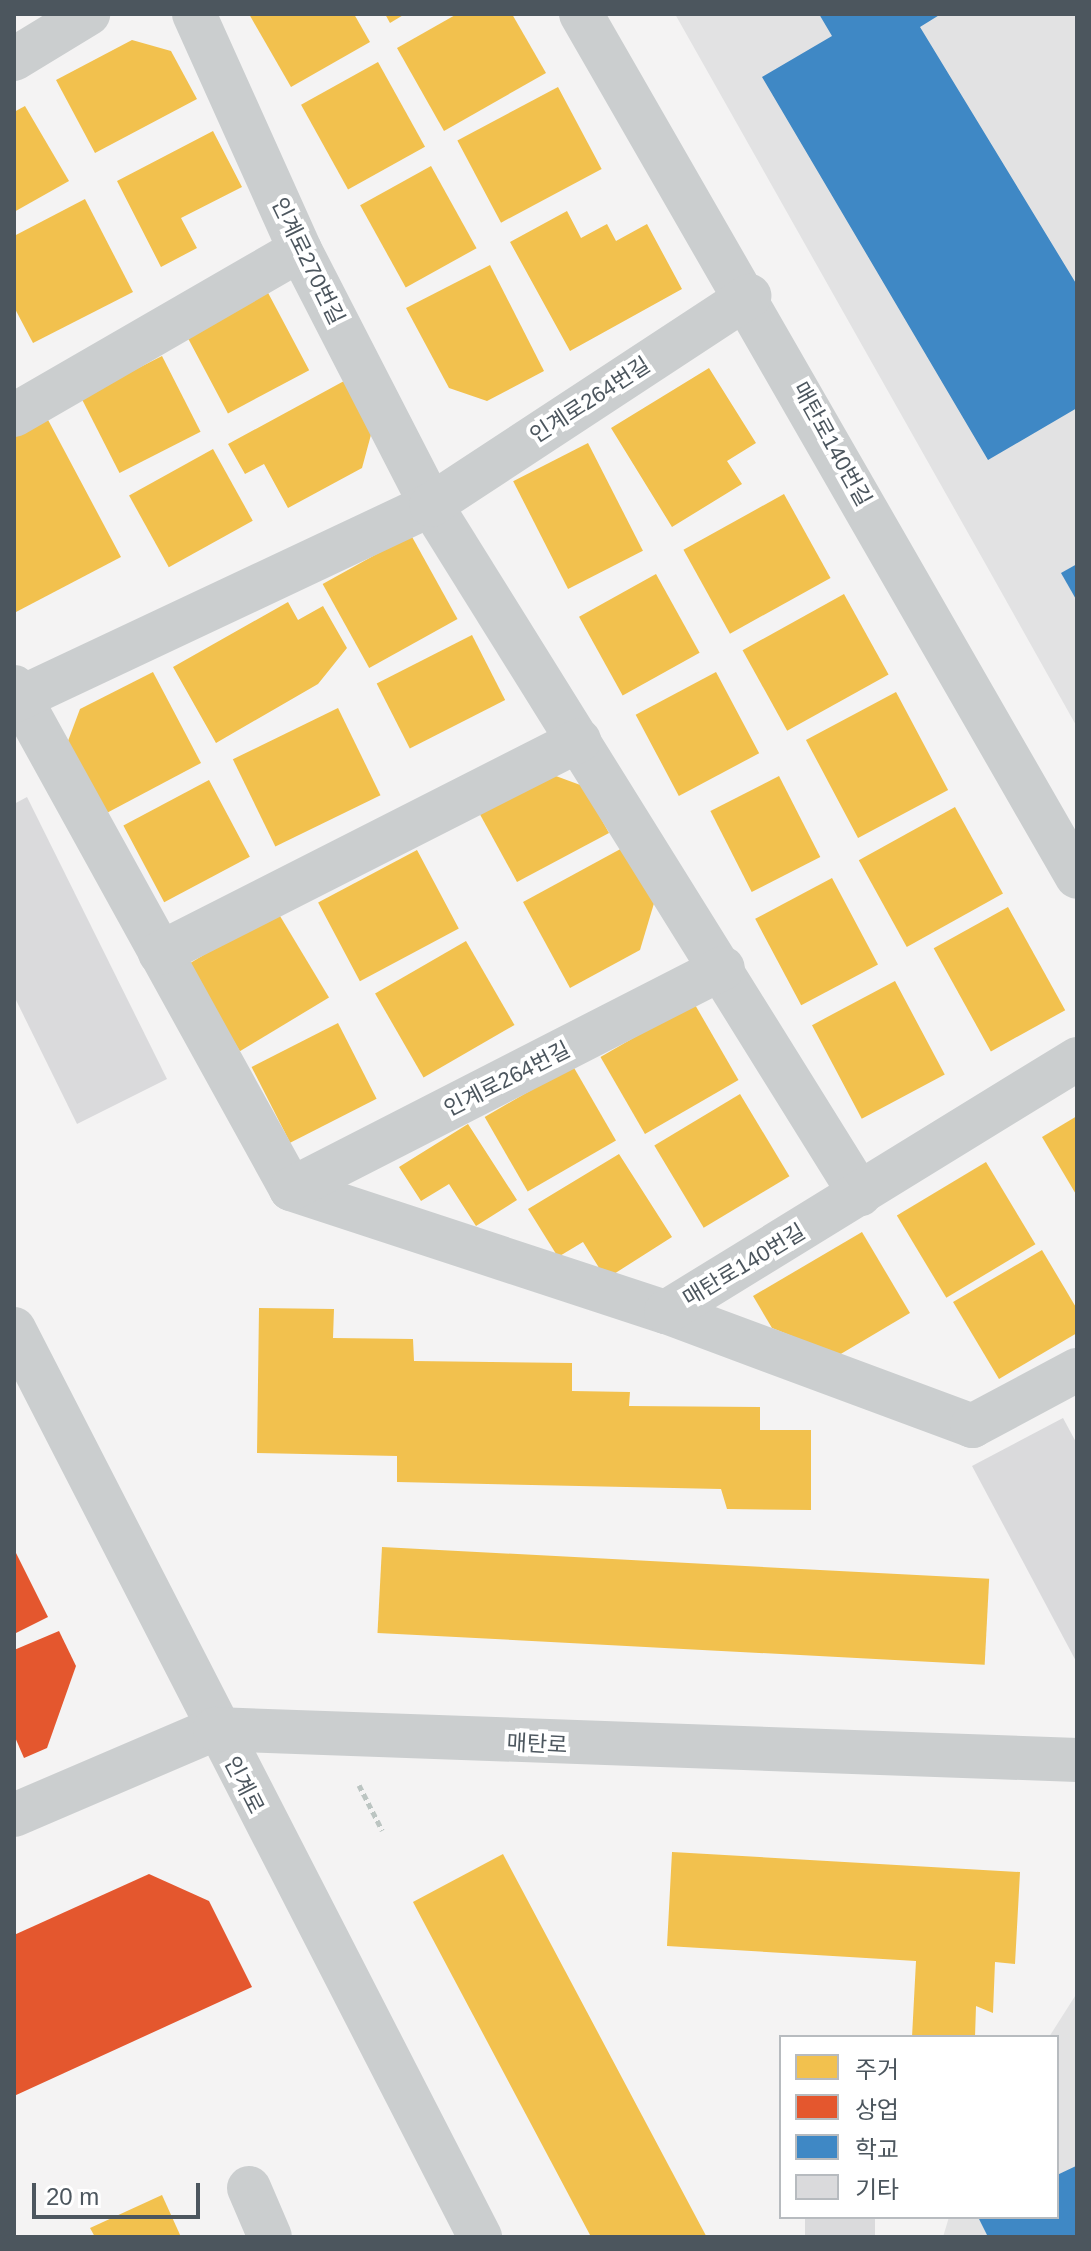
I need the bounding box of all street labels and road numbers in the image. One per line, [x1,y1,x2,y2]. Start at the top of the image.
street label: 인계로270번길 [266,193,350,329]
street label: 인계로264번길 [525,351,655,449]
street label: 매탄로140번길 [787,377,877,511]
street label: 인계로264번길 [440,1036,574,1122]
street label: 매탄로140번길 [678,1218,810,1312]
street label: 매탄로 [506,1729,568,1759]
street label: 인계로 [218,1752,270,1818]

